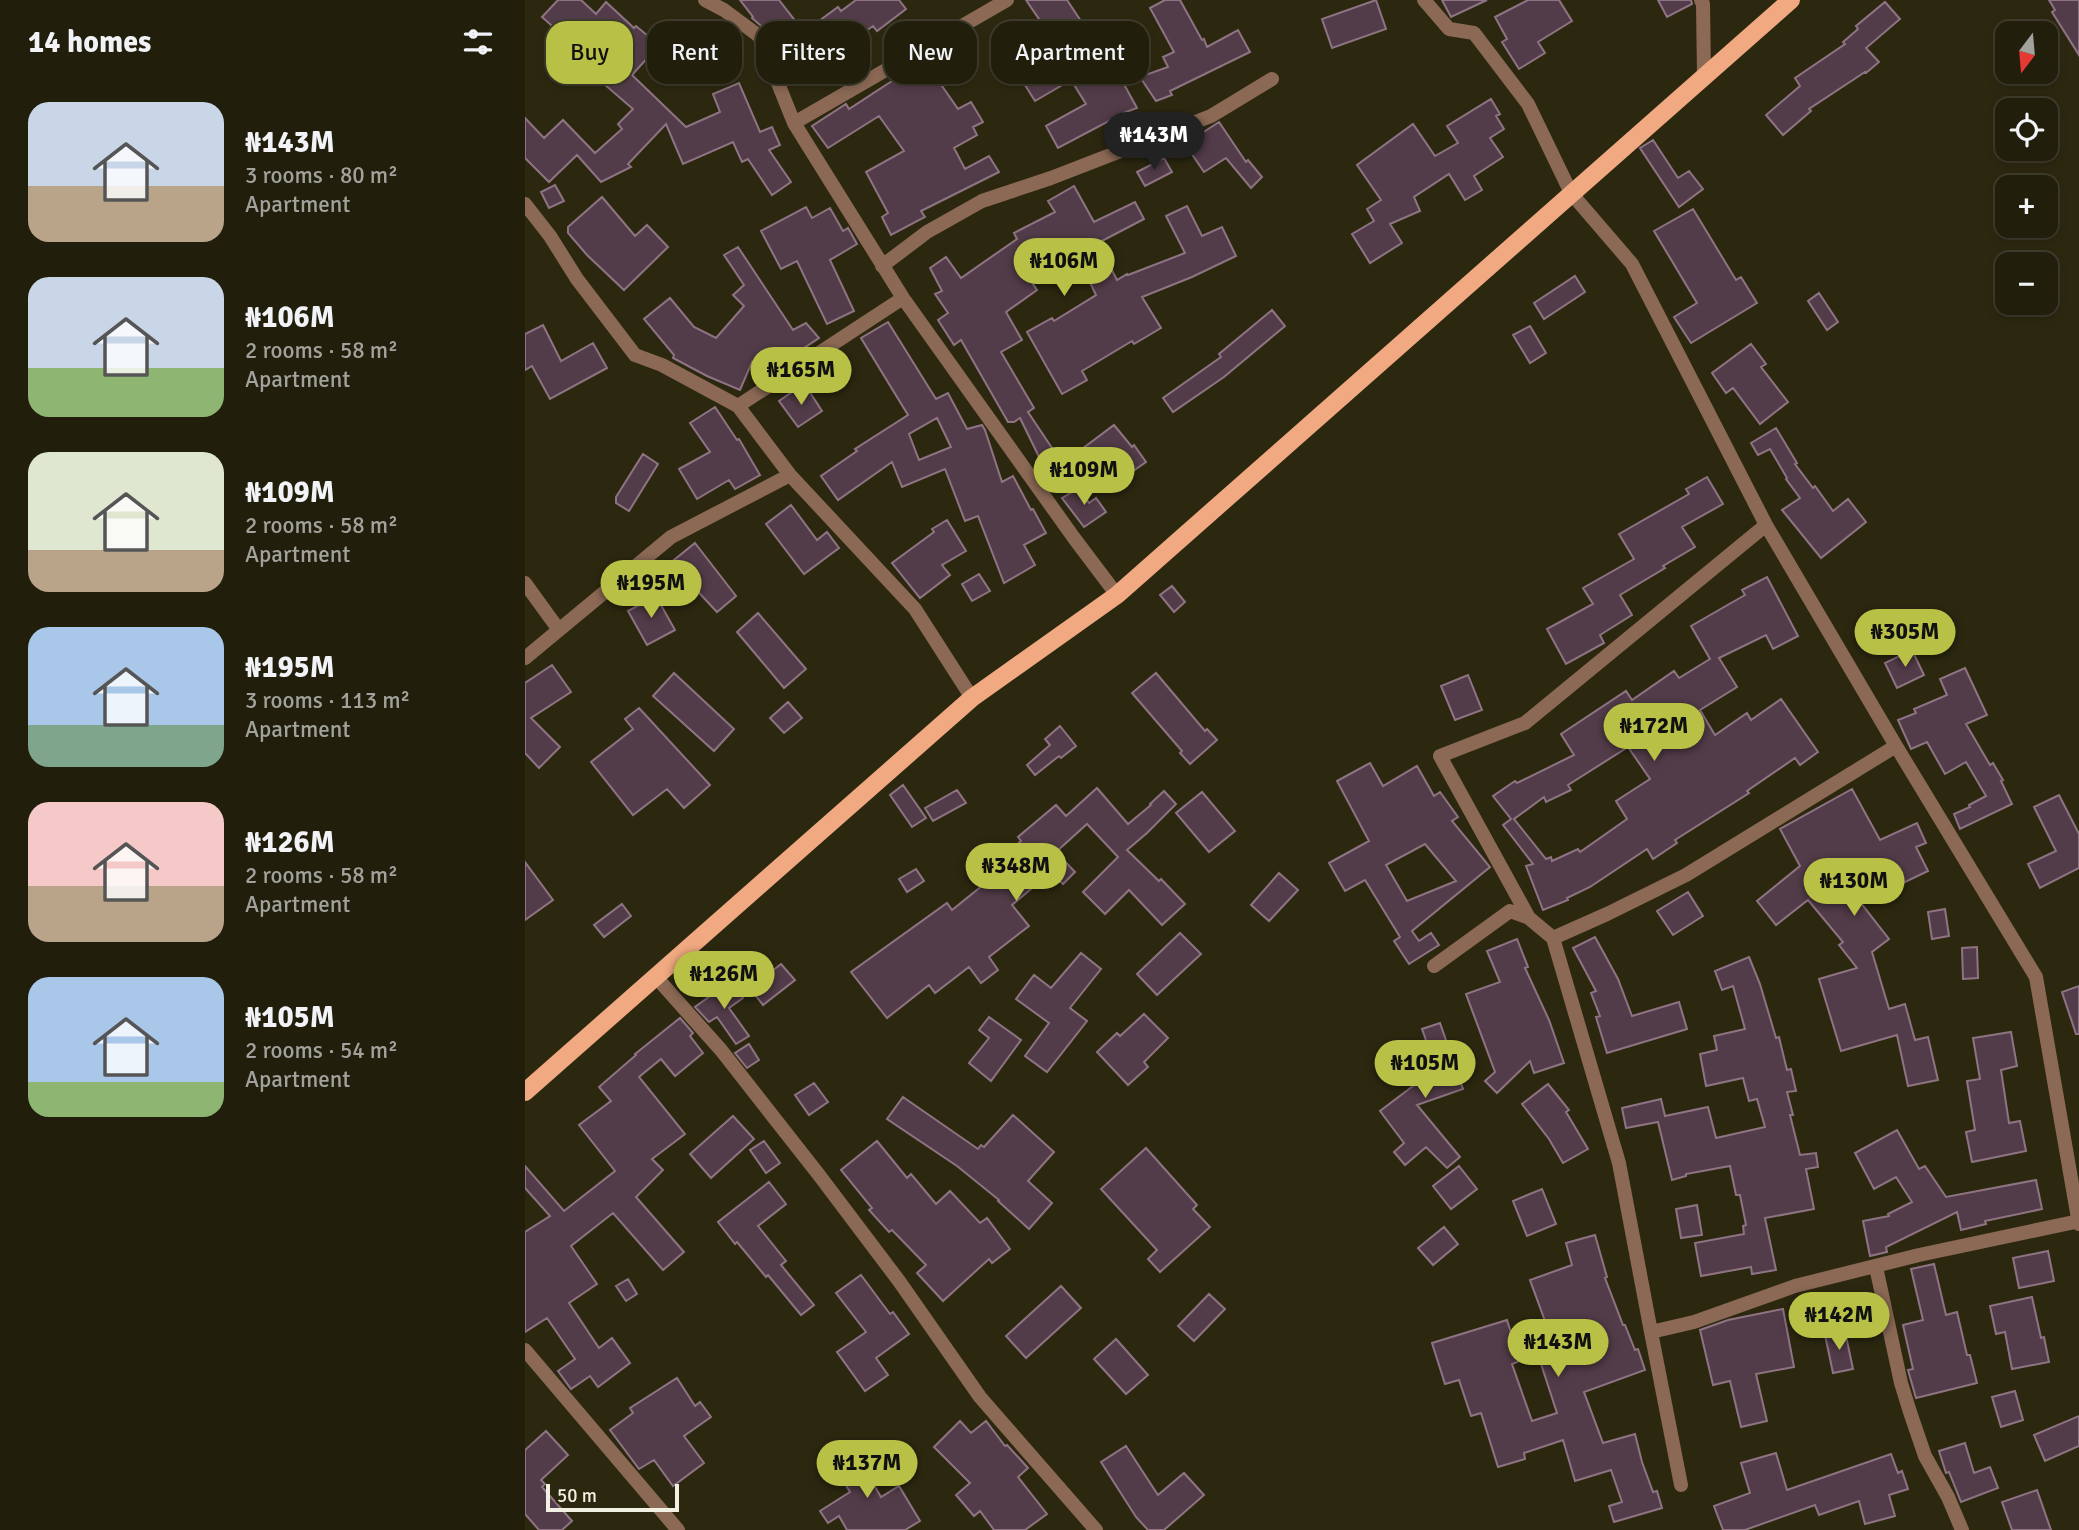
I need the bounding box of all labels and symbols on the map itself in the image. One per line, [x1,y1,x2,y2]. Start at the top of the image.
north arrow [1995,21,2058,84]
pin: ₦143M [1105,113,1203,172]
pin: ₦106M [1015,238,1113,298]
pin: ₦165M [752,348,850,407]
pin: ₦109M [1035,448,1133,507]
pin: ₦195M [602,560,700,620]
pin: ₦305M [1856,610,1954,669]
pin: ₦172M [1605,704,1703,763]
pin: ₦348M [967,844,1065,903]
pin: ₦130M [1805,858,1903,918]
pin: ₦126M [675,951,773,1011]
pin: ₦105M [1376,1040,1474,1100]
pin: ₦142M [1790,1292,1888,1352]
pin: ₦143M [1509,1320,1607,1379]
pin: ₦137M [818,1440,916,1500]
scale bar [546,1481,679,1513]

